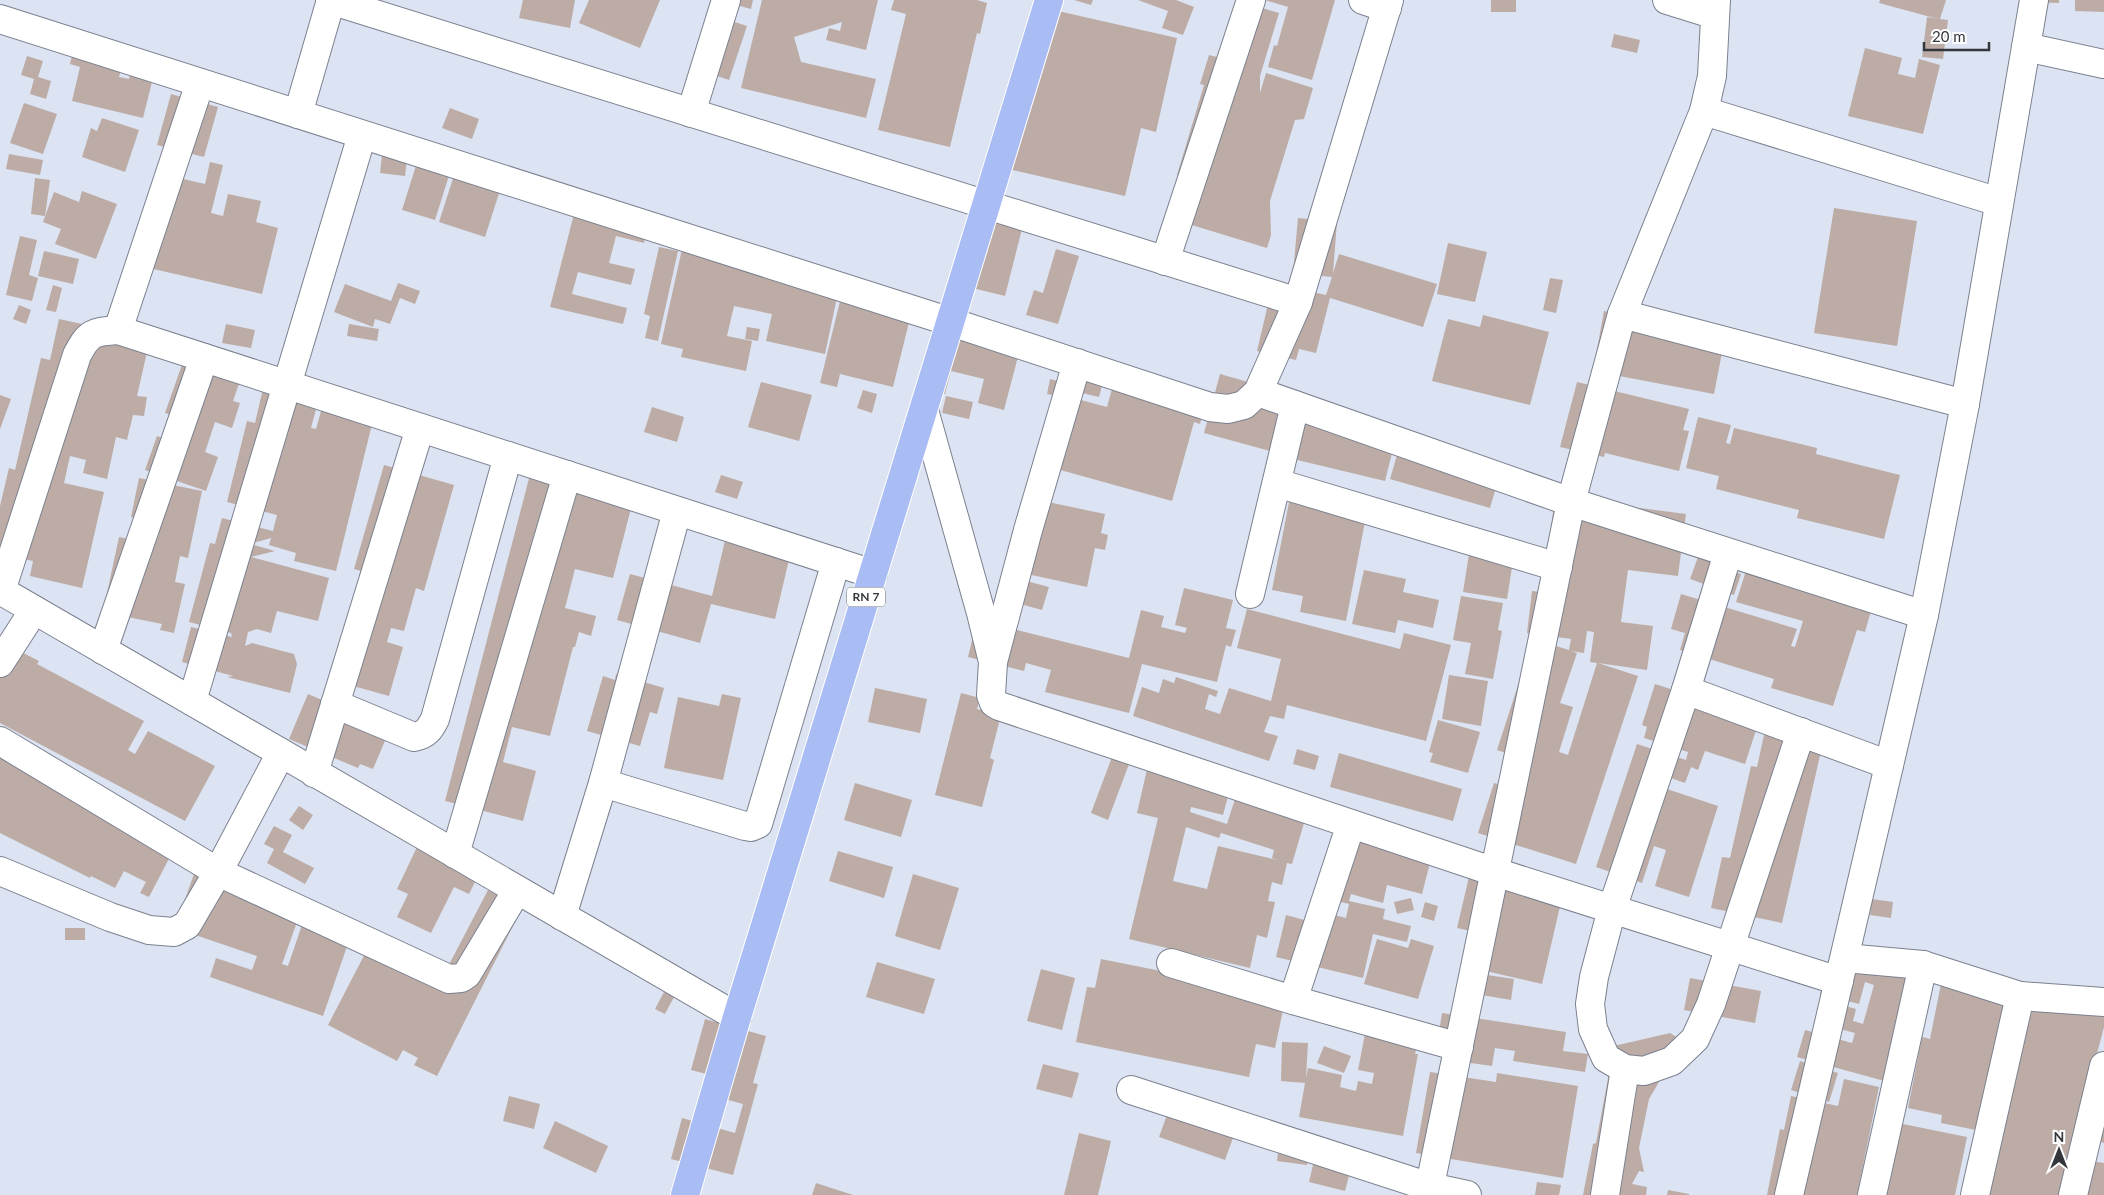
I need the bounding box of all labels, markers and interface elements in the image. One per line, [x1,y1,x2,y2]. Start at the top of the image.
scale bar [1924,20,1989,52]
text: 20 m [1932,27,1966,45]
road number: RN 7 [847,588,885,606]
north arrow [2034,1125,2084,1175]
text: N [2054,1128,2064,1145]

